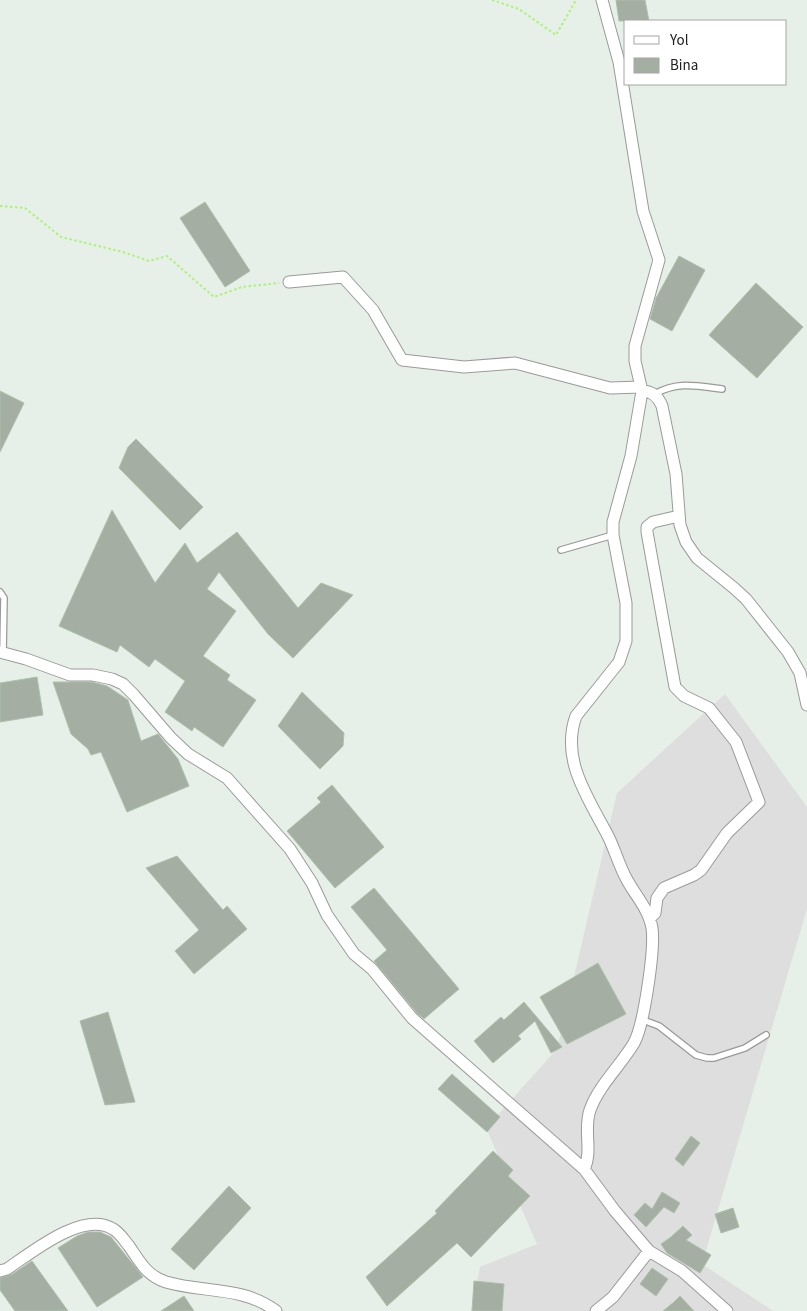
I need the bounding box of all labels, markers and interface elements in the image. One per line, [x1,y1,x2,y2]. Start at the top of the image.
legend [624,20,787,85]
text: Yol [669,30,689,51]
text: Bina [670,55,698,76]

